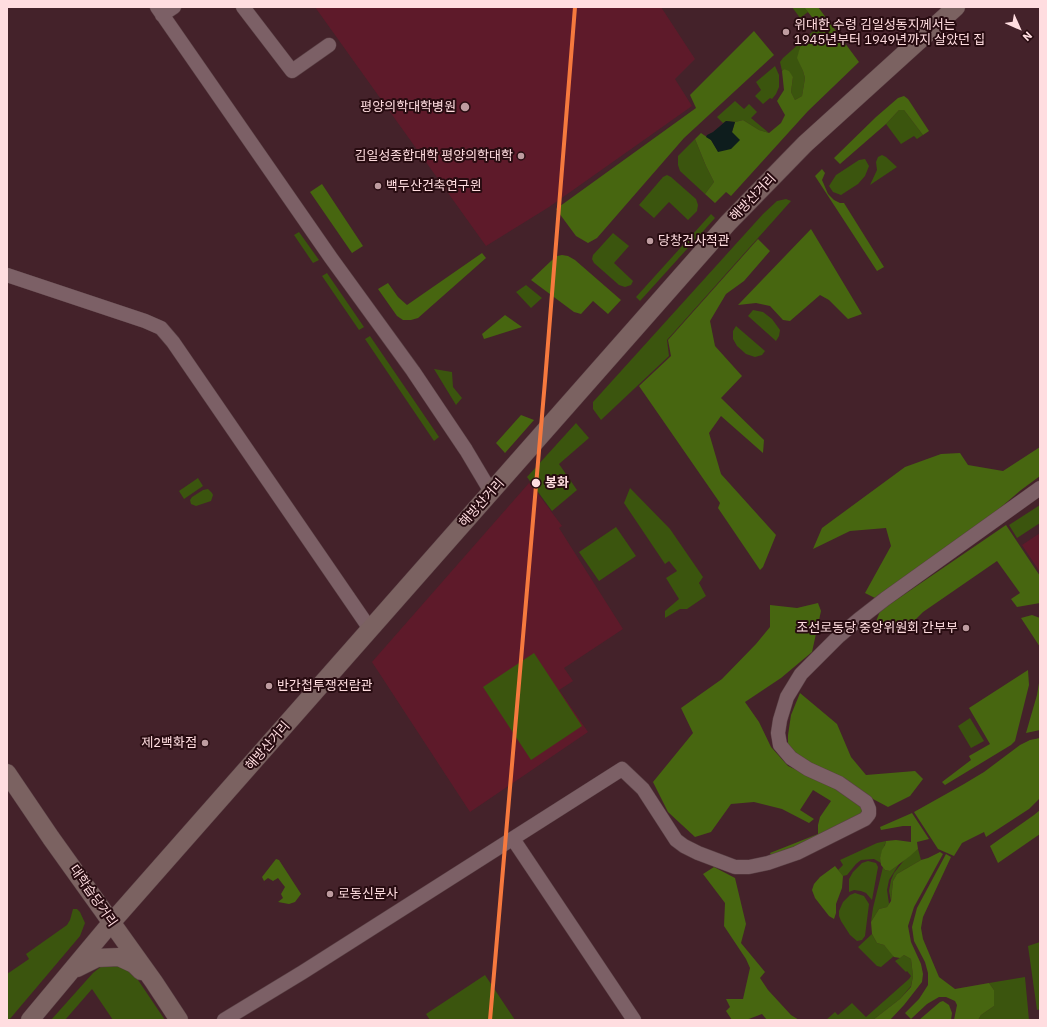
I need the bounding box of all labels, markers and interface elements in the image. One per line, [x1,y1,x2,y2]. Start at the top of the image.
north arrow [999,8,1039,48]
place label: 위대한 수령 김일성동지께서는 1945년부터 1949년까지 살았던 집 [794,17,985,48]
marker: 위대한 수령 김일성동지께서는 1945년부터 1949년까지 살았던 집 [781,27,791,37]
text: N [1020,29,1035,44]
place label: 평양의학대학병원 [360,99,456,115]
marker: 평양의학대학병원 [459,101,471,113]
place label: 김일성종합대학 평양의학대학 [354,148,513,164]
marker: 김일성종합대학 평양의학대학 [516,151,526,161]
street label: 해방산거리 [727,171,779,225]
place label: 백두산건축연구윈 [386,178,482,194]
marker: 백두산건축연구윈 [373,181,383,191]
place label: 당창건사적관 [658,233,730,249]
marker: 당창건사적관 [645,236,655,246]
place label: 봉화 [545,475,569,491]
street label: 해방산거리 [456,476,508,530]
marker: 봉화 [530,477,542,489]
place label: 조선로동당 중앙위원회 간부부 [796,620,958,636]
marker: 조선로동당 중앙위원회 간부부 [961,623,971,633]
place label: 반간첩투쟁전람관 [277,678,373,694]
marker: 반간첩투쟁전람관 [264,681,274,691]
street label: 해방산거리 [242,718,294,774]
place label: 제2백화점 [141,735,197,751]
marker: 제2백화점 [200,738,210,748]
street label: 대학습당거리 [66,862,120,930]
place label: 로동신문사 [338,886,398,902]
marker: 로동신문사 [325,889,335,899]

